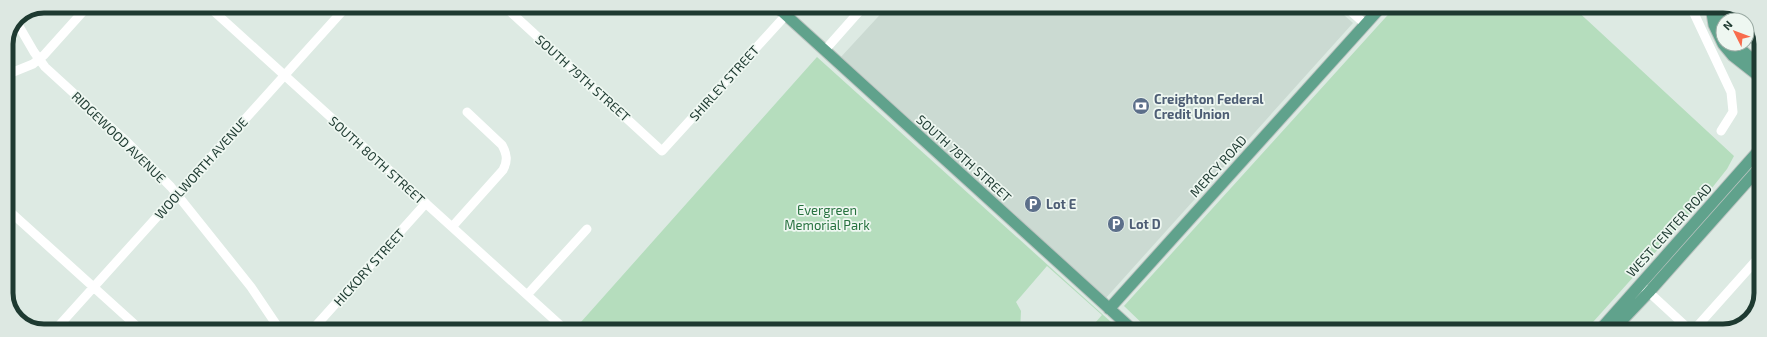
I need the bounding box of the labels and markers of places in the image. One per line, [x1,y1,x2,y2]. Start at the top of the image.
place label: Creighton Federal Credit Union [1154,91,1264,122]
bank icon: Creighton Federal Credit Union [1131,96,1151,116]
parking icon: Lot E [1023,194,1043,214]
place label: Lot E [1046,196,1076,212]
parking icon: Lot D [1106,214,1126,234]
place label: Lot D [1129,216,1161,232]

